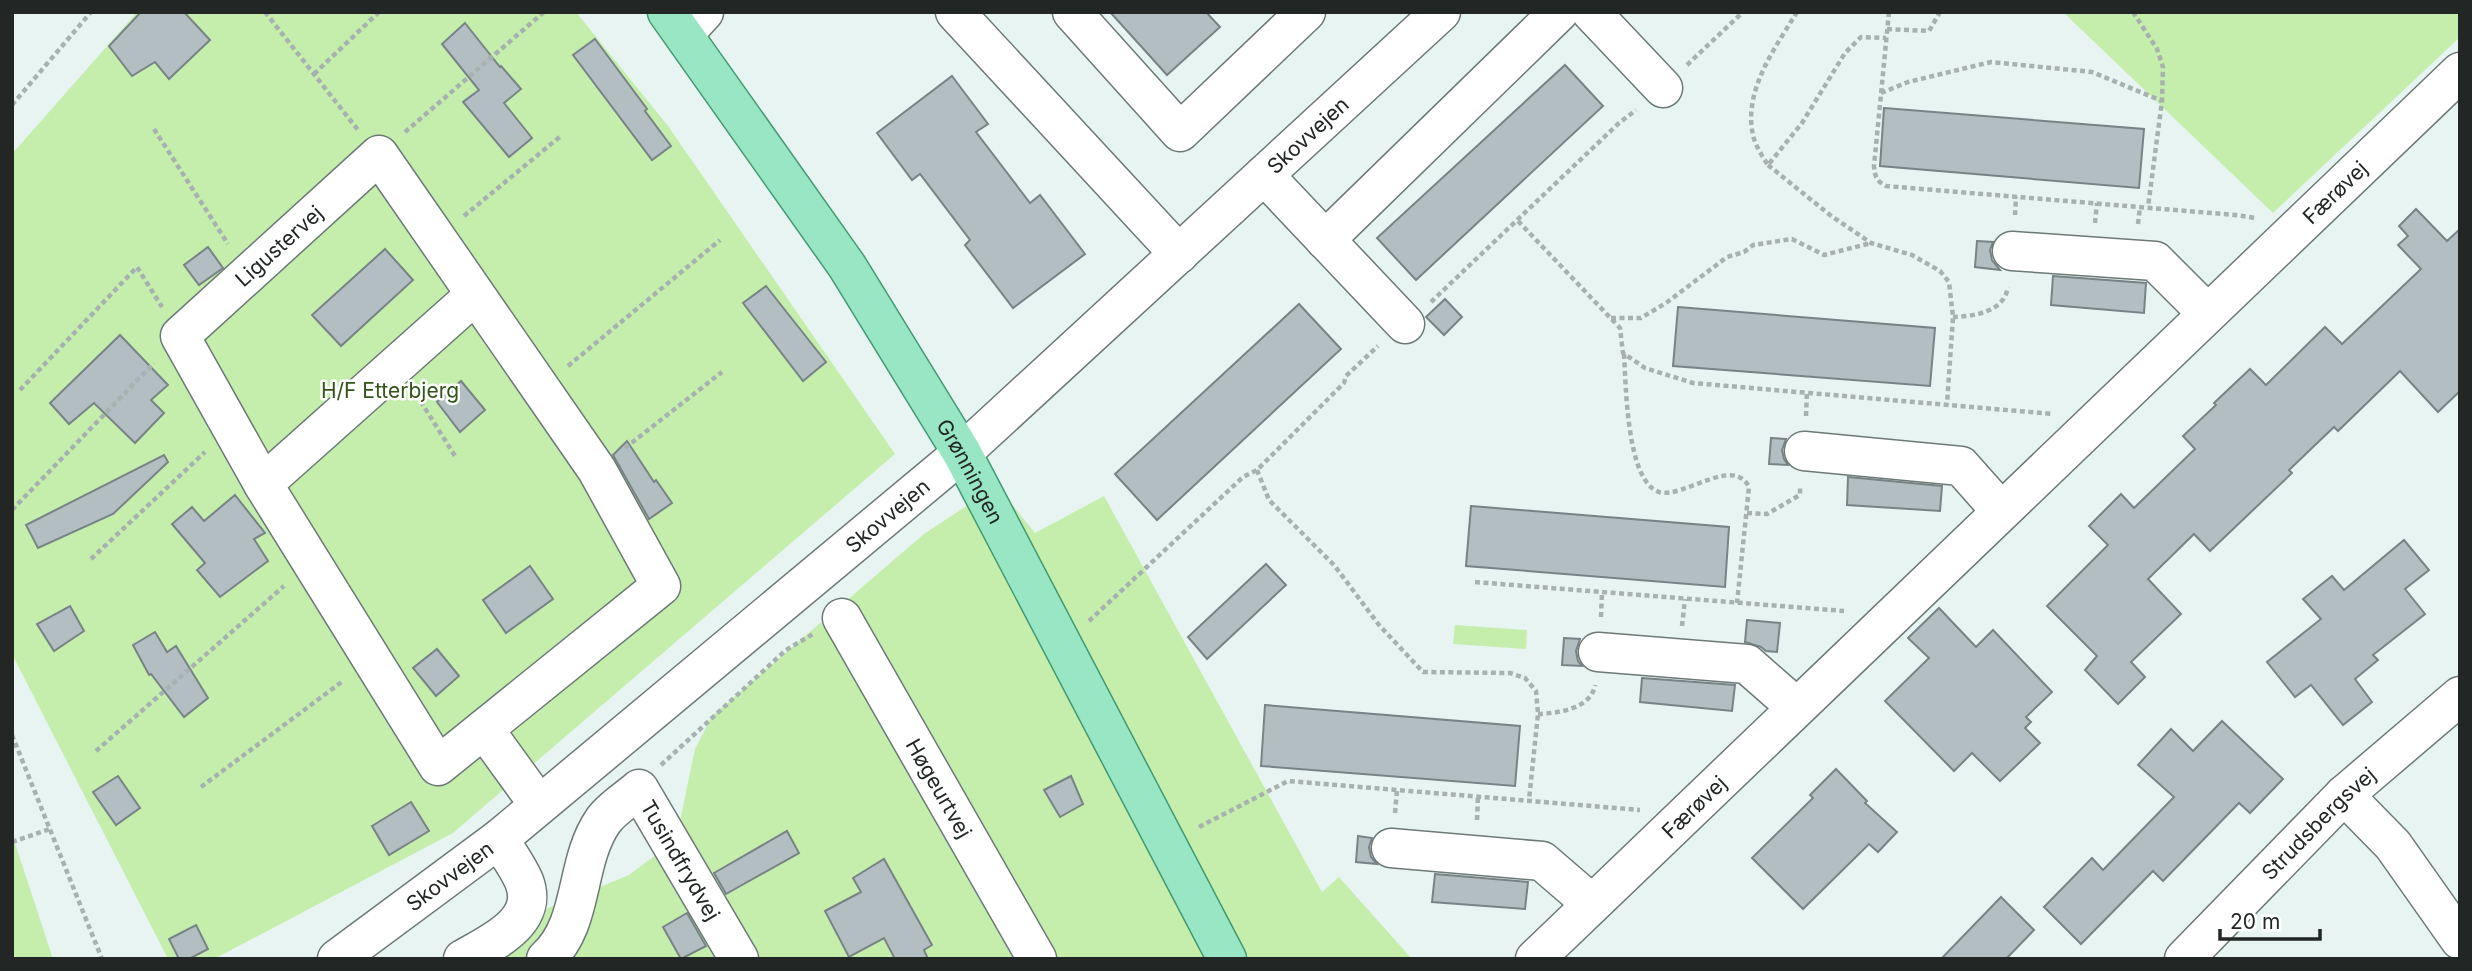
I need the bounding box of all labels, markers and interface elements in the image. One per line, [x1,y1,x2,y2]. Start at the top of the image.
street label: Skovvejen [1262,91,1353,179]
street label: Færøvej [2297,156,2372,229]
street label: Ligustervej [230,200,328,292]
park label: H/F Etterbjerg [321,378,459,403]
street label: Grønningen [932,414,1009,528]
street label: Skovvejen [840,473,934,558]
street label: Høgeurtvej [901,734,977,842]
street label: Strudsbergsvej [2256,762,2380,885]
street label: Færøvej [1656,770,1731,843]
street label: Tusindfrydvej [636,795,726,925]
street label: Skovvejen [401,835,498,916]
scale bar [2220,898,2320,942]
text: 20 m [2230,909,2280,934]

